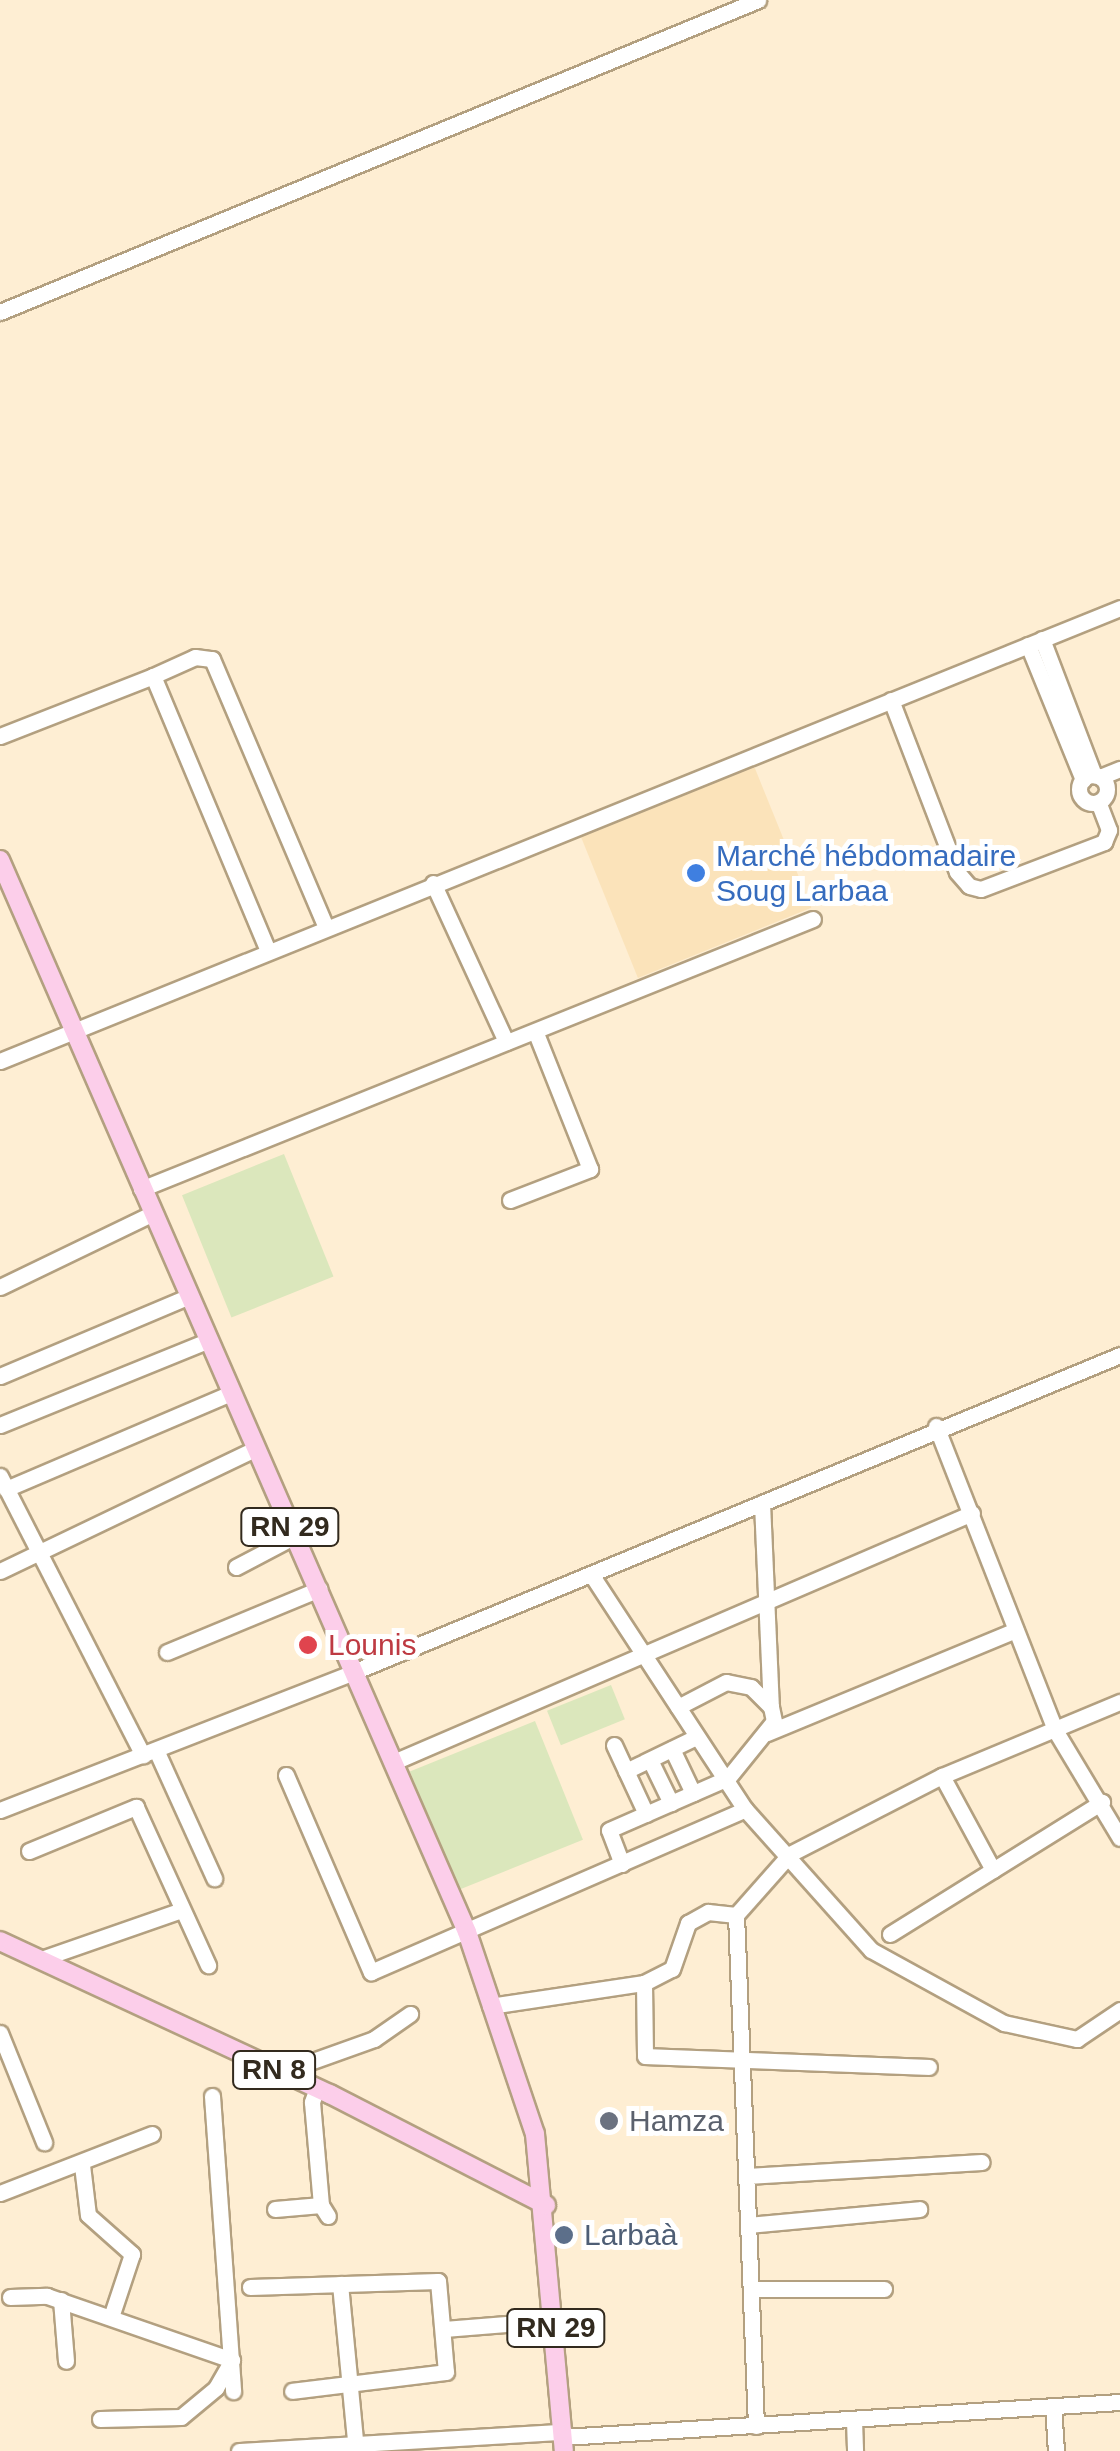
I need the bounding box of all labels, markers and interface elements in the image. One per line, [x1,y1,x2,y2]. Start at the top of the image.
place label: Marché hébdomadaire Soug Larbaa [716,838,1016,908]
marker: Marché hébdomadaire Soug Larbaa [685,862,707,884]
road number: RN 29 [240,1504,340,1550]
place label: Lounis [328,1627,416,1663]
marker: Lounis [297,1634,319,1656]
road number: RN 8 [232,2047,316,2093]
place label: Hamza [629,2103,724,2139]
marker: Hamza [598,2110,620,2132]
place label: Larbaà [584,2217,677,2253]
marker: Larbaà [553,2224,575,2246]
road number: RN 29 [506,2305,606,2351]

